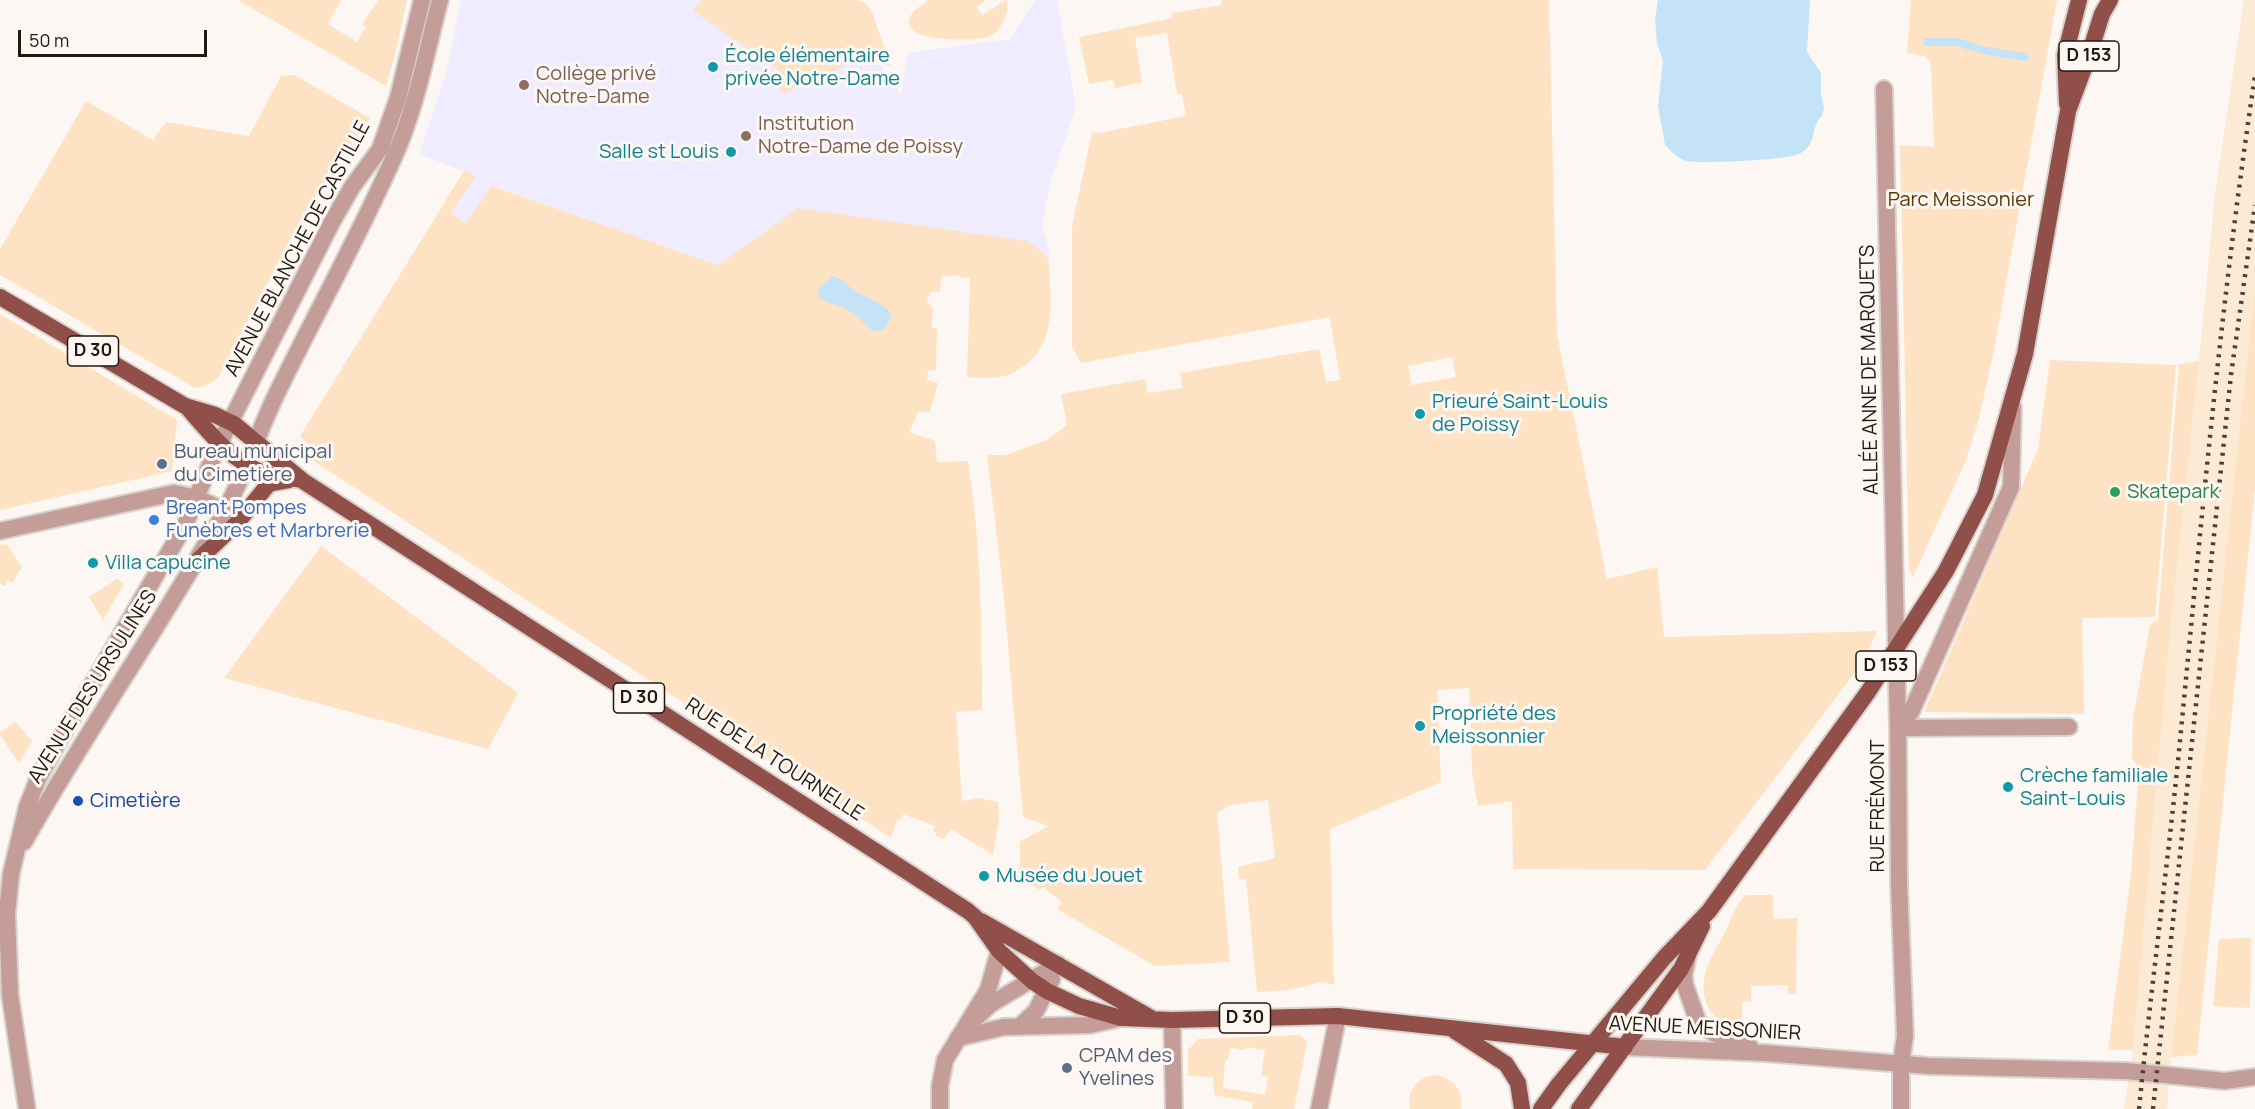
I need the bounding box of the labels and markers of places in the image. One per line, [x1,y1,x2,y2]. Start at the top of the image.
place label: École élémentaire privée Notre-Dame [725,44,900,91]
marker: École élémentaire privée Notre-Dame [706,60,720,74]
place label: Collège privé Notre-Dame [536,62,656,109]
marker: Collège privé Notre-Dame [517,78,531,92]
place label: Institution Notre-Dame de Poissy [758,112,963,159]
marker: Institution Notre-Dame de Poissy [739,129,753,143]
place label: Salle st Louis [599,140,719,164]
marker: Salle st Louis [724,145,738,159]
place label: Prieuré Saint-Louis de Poissy [1432,390,1608,437]
marker: Prieuré Saint-Louis de Poissy [1413,407,1427,421]
place label: Bureau municipal du Cimetière [174,440,332,487]
marker: Bureau municipal du Cimetière [155,457,169,471]
place label: Skatepark [2127,480,2219,504]
marker: Skatepark [2108,485,2122,499]
place label: Breant Pompes Funèbres et Marbrerie [166,496,369,543]
marker: Breant Pompes Funèbres et Marbrerie [147,513,161,527]
place label: Villa capucine [105,551,231,575]
marker: Villa capucine [86,556,100,570]
place label: Propriété des Meissonnier [1432,702,1556,749]
marker: Propriété des Meissonnier [1413,719,1427,733]
place label: Crèche familiale Saint-Louis [2020,764,2168,811]
marker: Crèche familiale Saint-Louis [2001,780,2015,794]
place label: Cimetière [90,789,181,813]
marker: Cimetière [71,794,85,808]
place label: Musée du Jouet [996,864,1143,888]
marker: Musée du Jouet [977,869,991,883]
place label: CPAM des Yvelines [1079,1044,1172,1091]
marker: CPAM des Yvelines [1060,1061,1074,1075]

